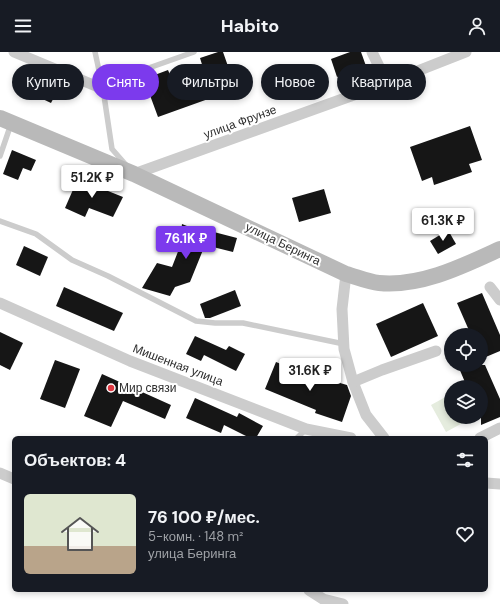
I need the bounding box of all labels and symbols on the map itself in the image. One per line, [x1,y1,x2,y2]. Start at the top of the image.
street label: улица Фрунзе [201,101,279,143]
pin: 51.2K ₽ [55,165,129,199]
pin: 61.3K ₽ [406,208,480,242]
street label: улица Беринга [243,219,323,269]
pin: 76.1K ₽ [149,226,223,260]
street label: Мишенная улица [131,340,226,390]
pin: 31.6K ₽ [273,358,347,392]
place label: Мир связи [119,380,177,396]
marker: Мир связи [106,383,116,393]

